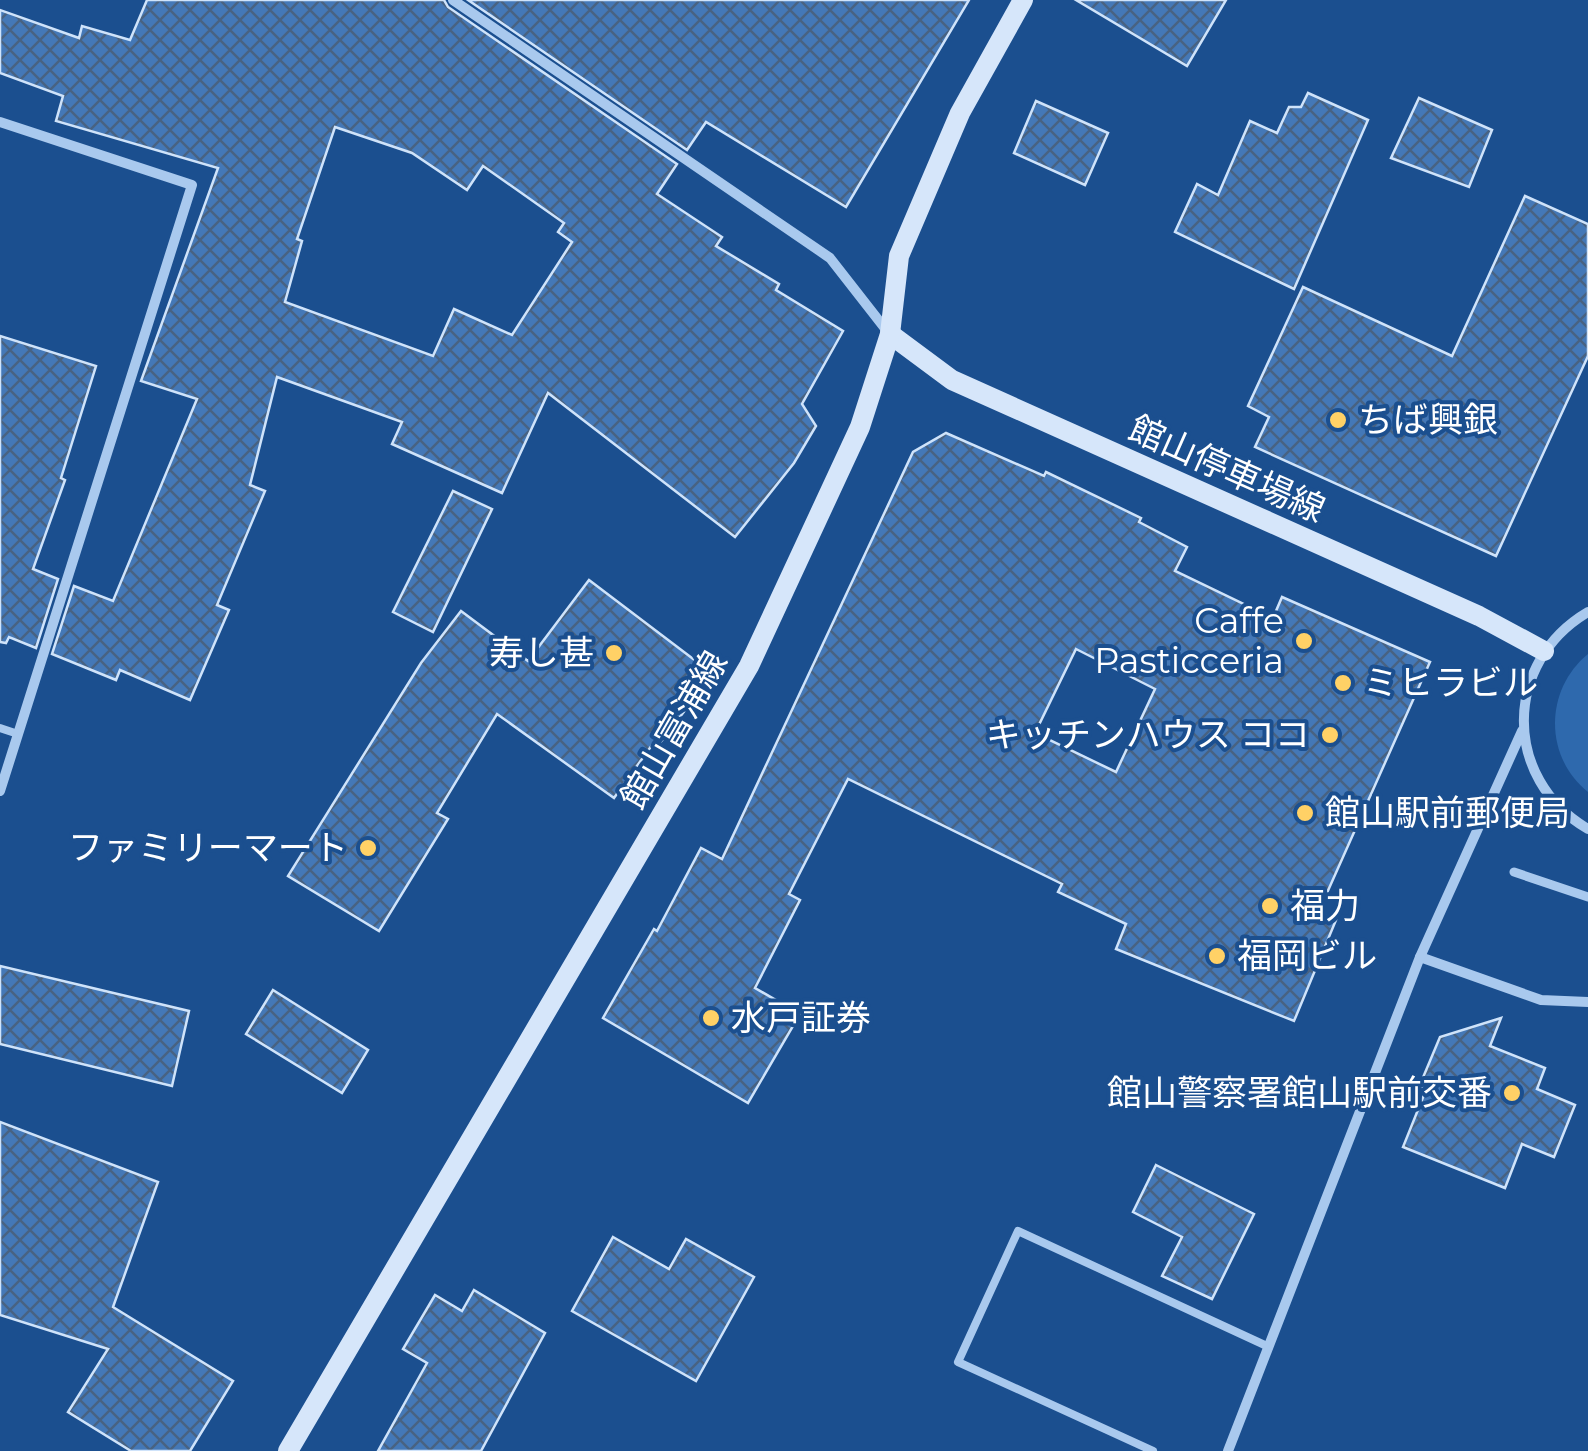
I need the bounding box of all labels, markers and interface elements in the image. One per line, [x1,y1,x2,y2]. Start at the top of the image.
place label: ちば興銀 [1358,398,1498,441]
street label: 館山停車場線 [1123,406,1332,531]
marker: ちば興銀 [1327,409,1349,431]
place label: Caffe Pasticceria [1094,599,1284,682]
marker: Caffe Pasticceria [1293,630,1315,652]
place label: 寿し甚 [489,631,594,674]
marker: 寿し甚 [603,642,625,664]
street label: 館山富浦線 [611,643,736,816]
place label: ミヒラビル [1363,661,1538,704]
marker: ミヒラビル [1332,672,1354,694]
place label: キッチンハウス ココ [986,713,1310,756]
marker: キッチンハウス ココ [1319,724,1341,746]
place label: 館山駅前郵便局 [1325,791,1570,834]
marker: 館山駅前郵便局 [1294,802,1316,824]
place label: ファミリーマート [68,826,348,869]
marker: ファミリーマート [357,837,379,859]
place label: 福力 [1290,884,1360,927]
marker: 福力 [1259,895,1281,917]
place label: 福岡ビル [1237,934,1377,977]
marker: 福岡ビル [1206,945,1228,967]
place label: 水戸証券 [731,996,871,1039]
marker: 水戸証券 [700,1007,722,1029]
place label: 館山警察署館山駅前交番 [1107,1071,1492,1114]
marker: 館山警察署館山駅前交番 [1501,1082,1523,1104]

